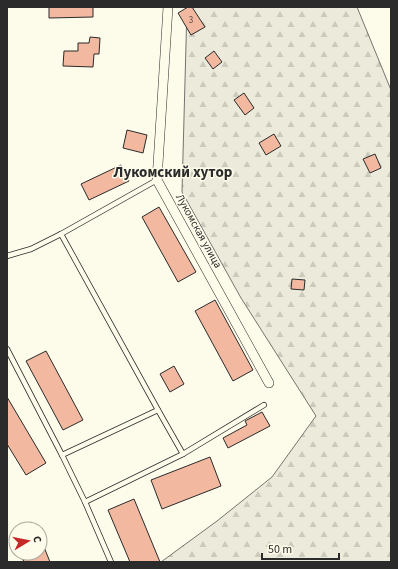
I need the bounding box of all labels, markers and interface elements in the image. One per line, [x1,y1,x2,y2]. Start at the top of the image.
house number: 3 [189,14,194,27]
district label: Лукомский хутор [113,162,233,183]
street label: Лукомская улица [172,191,226,271]
north arrow [8,521,48,561]
text: С [29,535,45,544]
scale bar [262,535,339,561]
text: 50 m [268,541,292,558]

